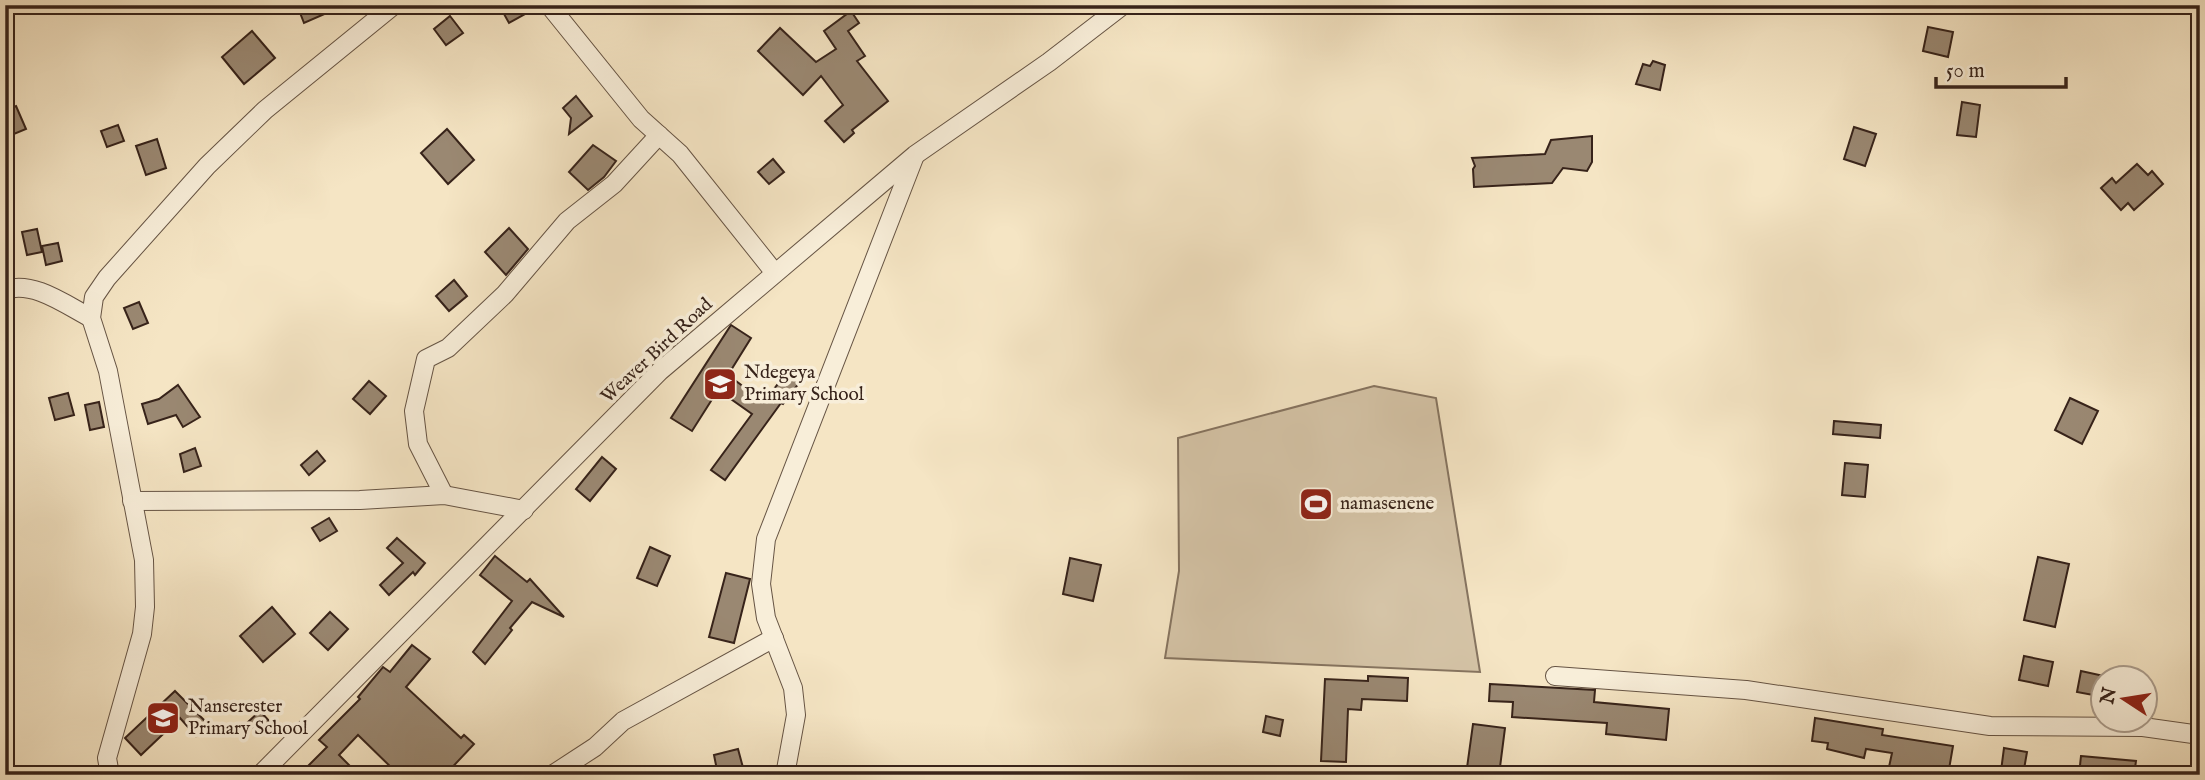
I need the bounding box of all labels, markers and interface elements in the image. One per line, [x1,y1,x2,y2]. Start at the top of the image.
scale bar [1936,46,2065,90]
text: 50 m [1946,58,1985,85]
street label: Weaver Bird Road [596,293,718,409]
place label: Ndegeya Primary School [744,361,865,407]
school or university icon: Ndegeya Primary School [701,365,739,403]
sports icon: namasenene [1297,485,1335,523]
place label: namasenene [1340,492,1435,516]
north arrow [2090,664,2160,734]
text: N [2096,685,2123,707]
place label: Nanserester Primary School [188,695,309,741]
school or university icon: Nanserester Primary School [144,699,182,737]

